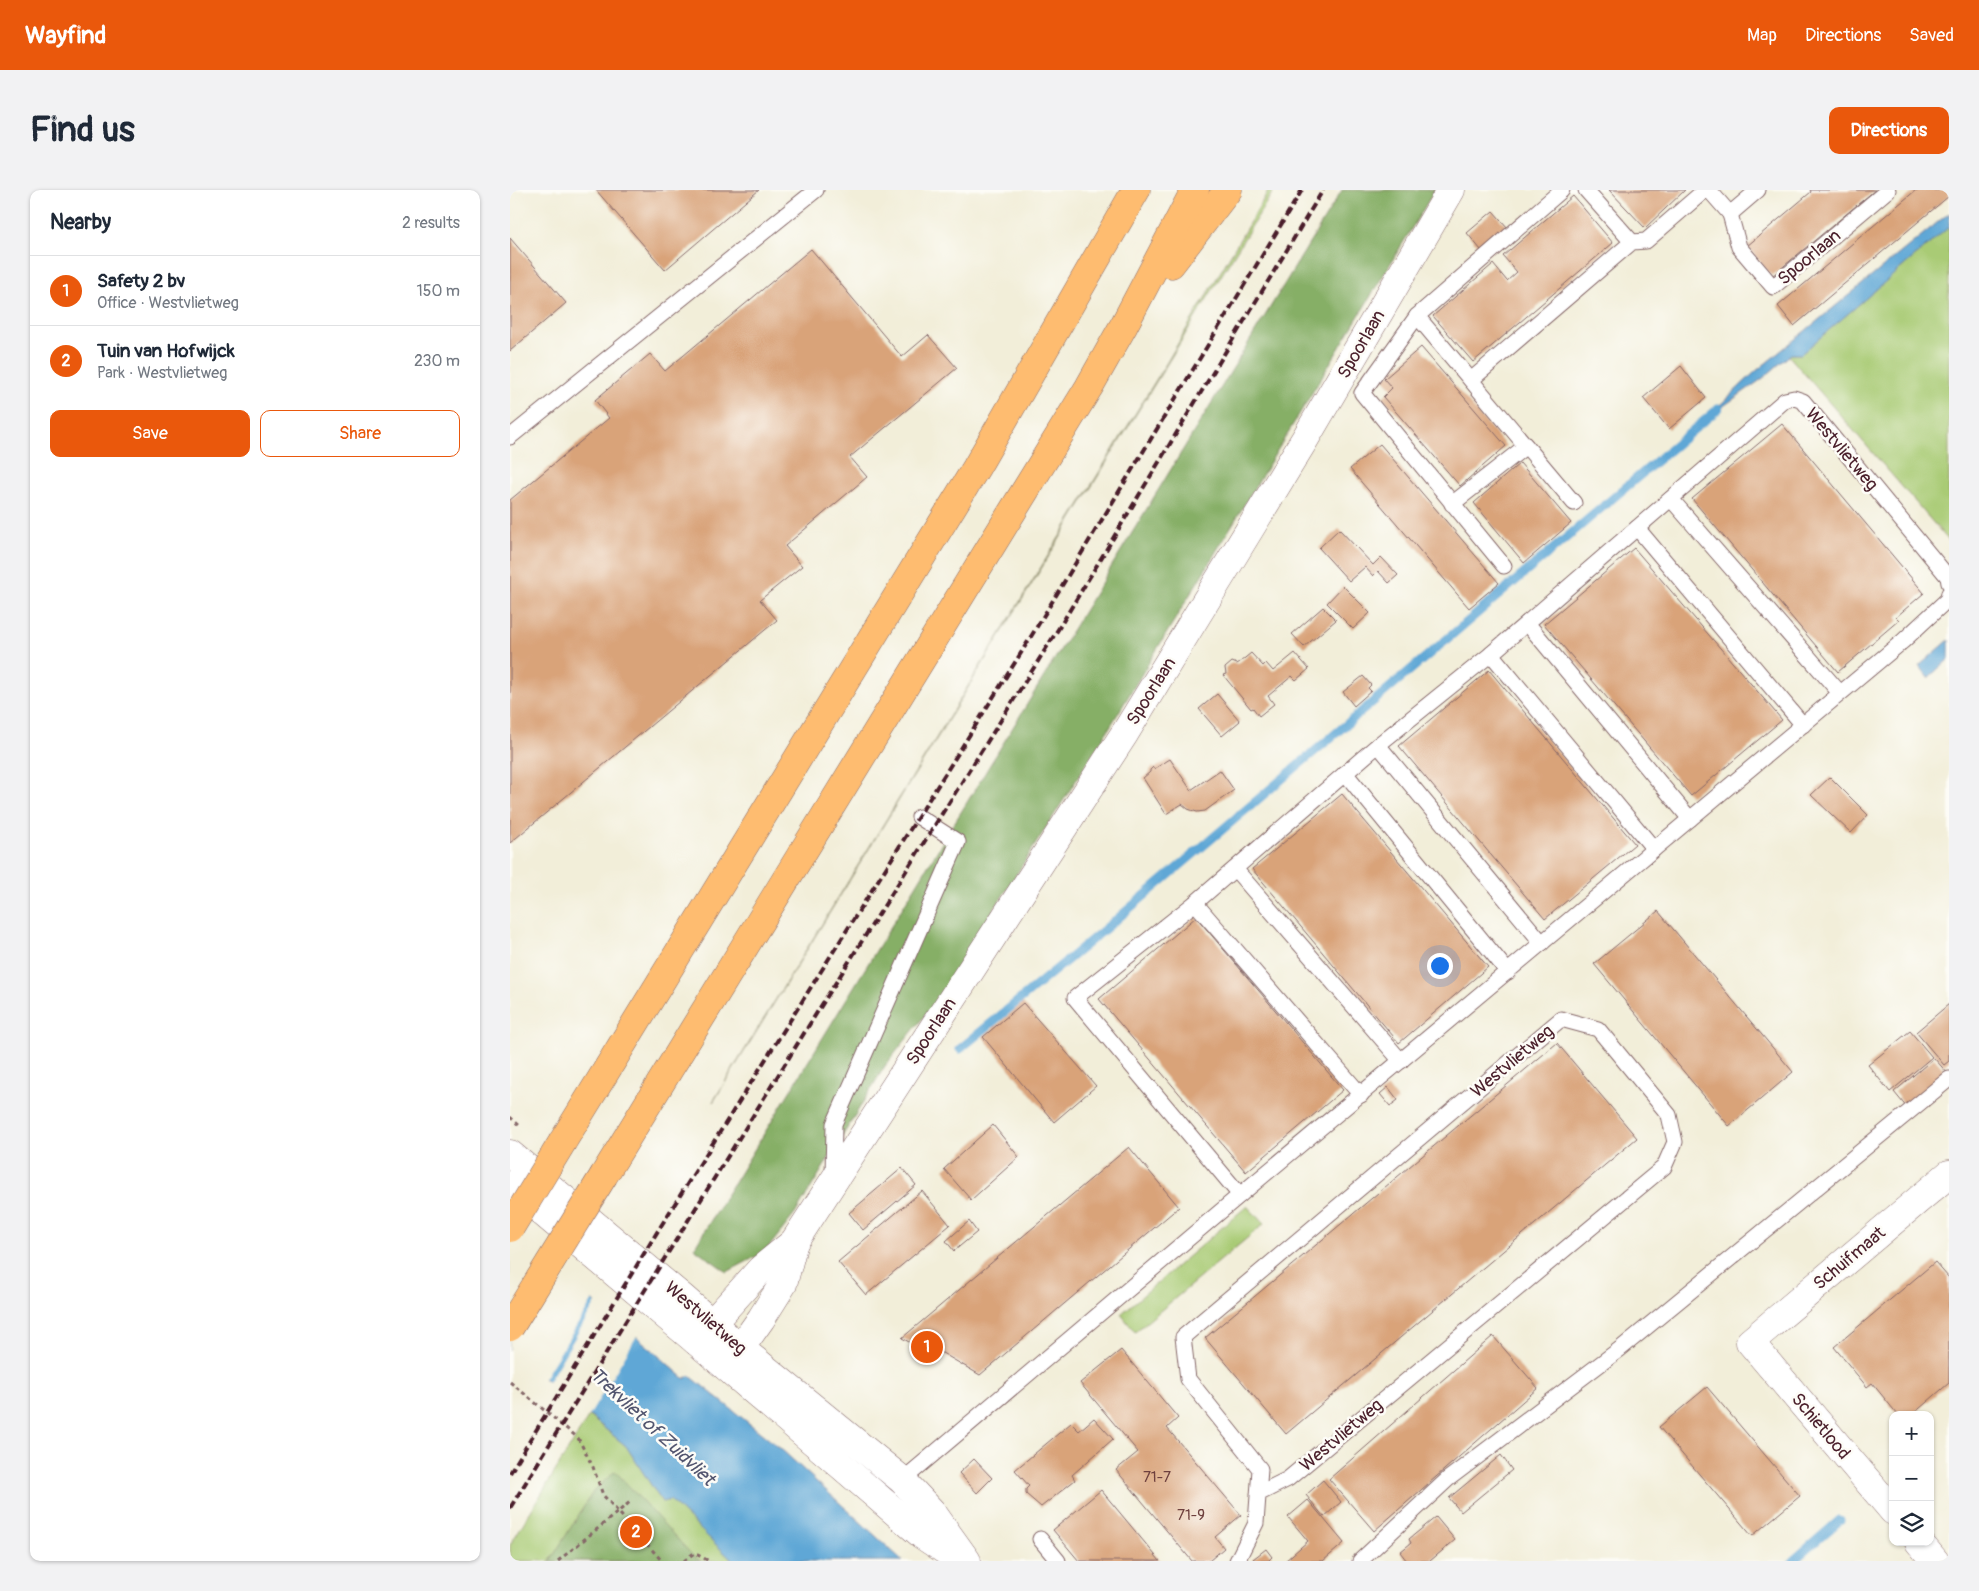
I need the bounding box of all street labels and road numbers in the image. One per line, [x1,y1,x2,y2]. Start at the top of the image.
street label: Spoorlaan [1773,224,1846,290]
street label: Spoorlaan [1333,306,1390,383]
street label: Westvlietweg [1800,403,1883,496]
street label: Spoorlaan [1122,653,1181,729]
street label: Spoorlaan [901,993,962,1069]
street label: Westvlietweg [1466,1020,1559,1103]
street label: Schuifmaat [1809,1221,1891,1295]
street label: Westvlietweg [660,1276,751,1360]
street label: Schietlood [1786,1388,1855,1464]
street label: Westvlietweg [1295,1394,1388,1477]

